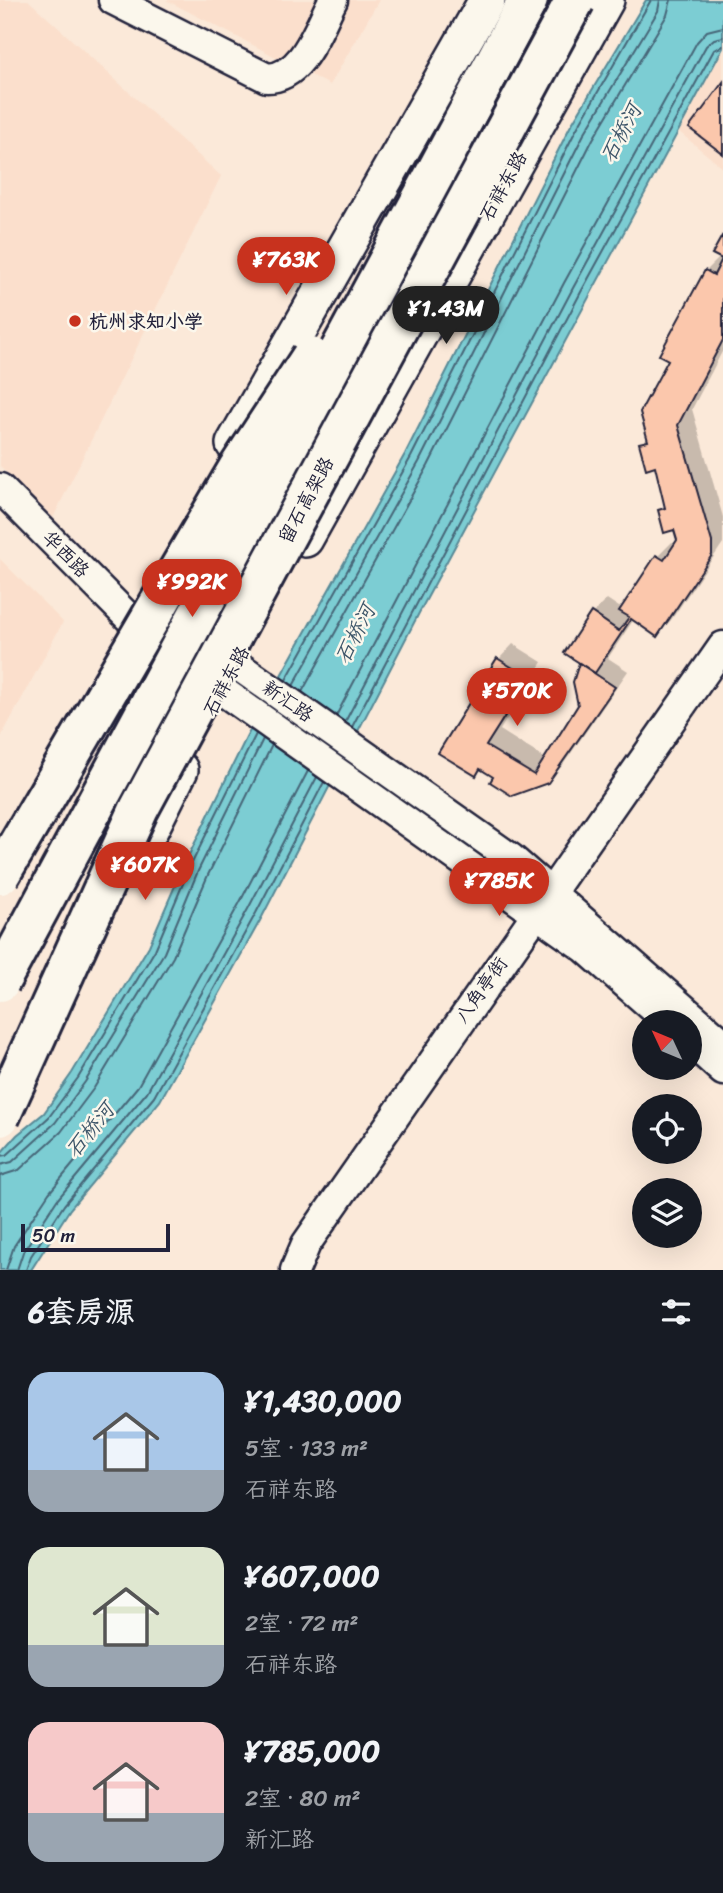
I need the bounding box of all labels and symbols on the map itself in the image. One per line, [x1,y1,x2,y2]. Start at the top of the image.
water label: 石桥河 [589,94,654,170]
street label: 石祥东路 [470,145,536,227]
pin: ¥763K [237,238,335,297]
pin: ¥1.43M [389,286,503,346]
place label: 杭州求知小学 [89,305,203,338]
marker: 杭州求知小学 [67,313,83,329]
street label: 留石高架路 [269,450,343,550]
street label: 华西路 [34,522,98,586]
pin: ¥992K [143,560,241,619]
water label: 石桥河 [324,595,388,671]
street label: 石祥东路 [194,640,258,722]
pin: ¥570K [468,668,566,728]
street label: 新汇路 [255,671,321,731]
pin: ¥607K [96,842,194,902]
pin: ¥785K [450,858,548,918]
street label: 八角亭街 [446,949,516,1031]
north arrow [632,1010,702,1080]
water label: 石桥河 [55,1091,126,1166]
scale bar [21,1221,170,1253]

